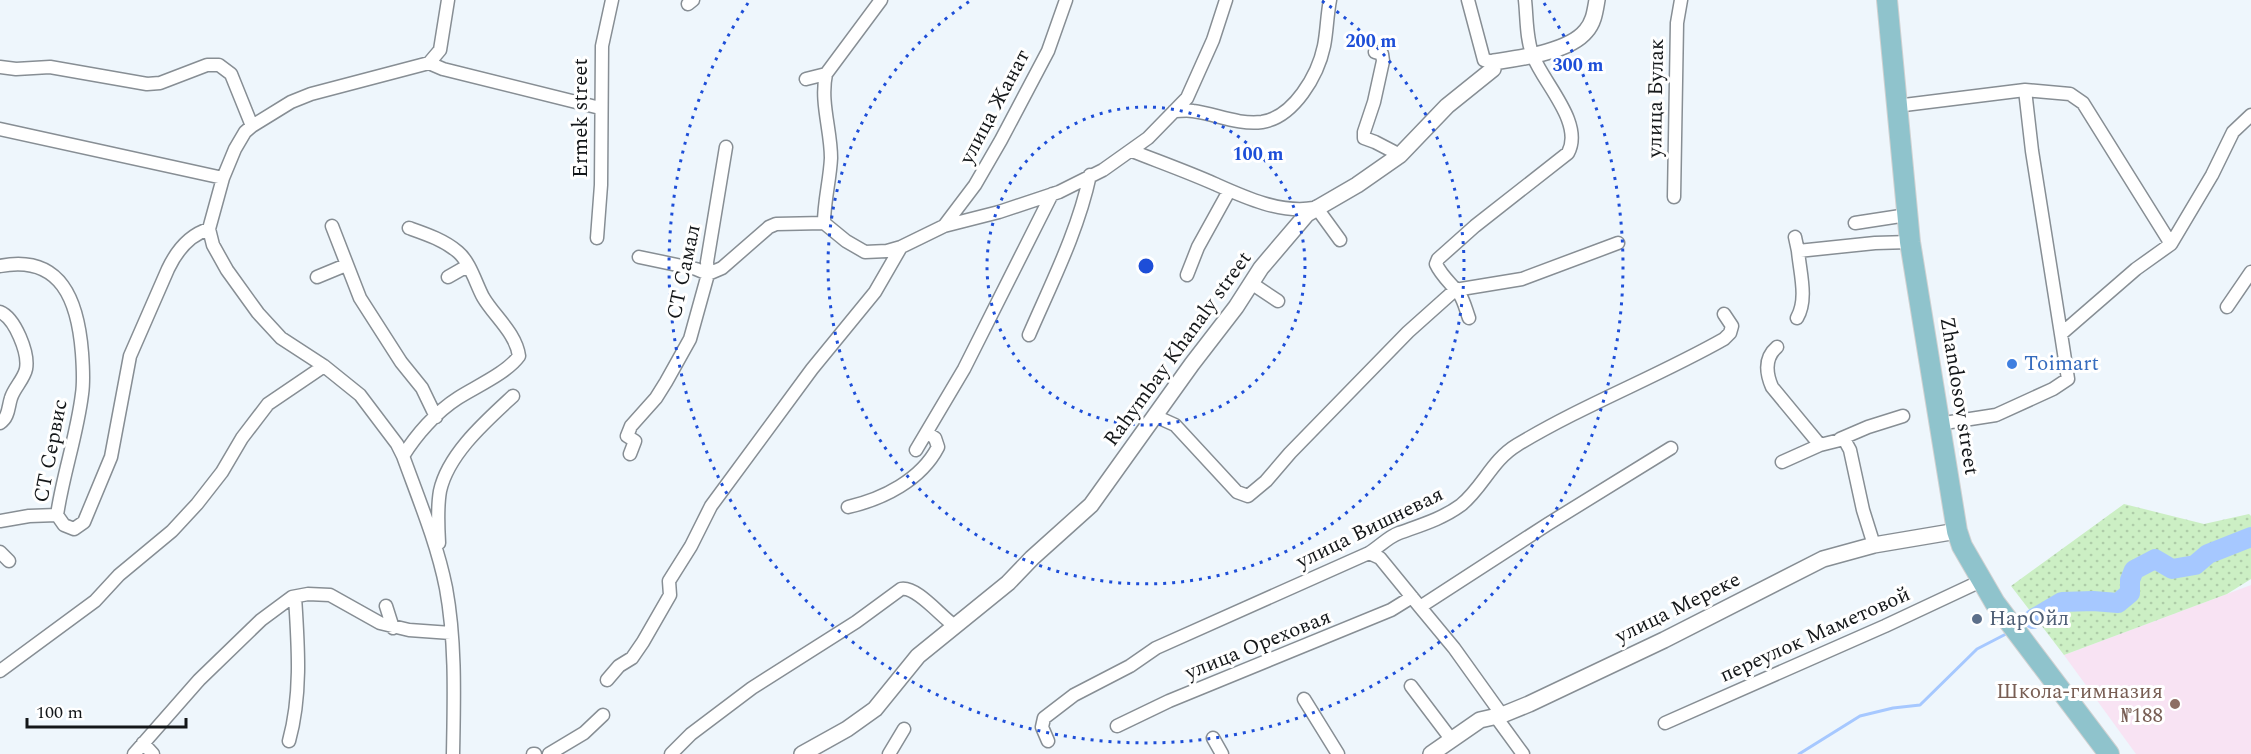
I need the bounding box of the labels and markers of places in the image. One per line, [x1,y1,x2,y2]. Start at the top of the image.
centre of rings [1136,256,1156,276]
place label: Toimart [2024,348,2099,380]
marker: Toimart [2005,357,2019,371]
place label: НарОйл [1989,603,2069,635]
marker: НарОйл [1970,612,1984,626]
place label: Школа-гимназия №188 [1996,676,2163,732]
marker: Школа-гимназия №188 [2168,697,2182,711]

